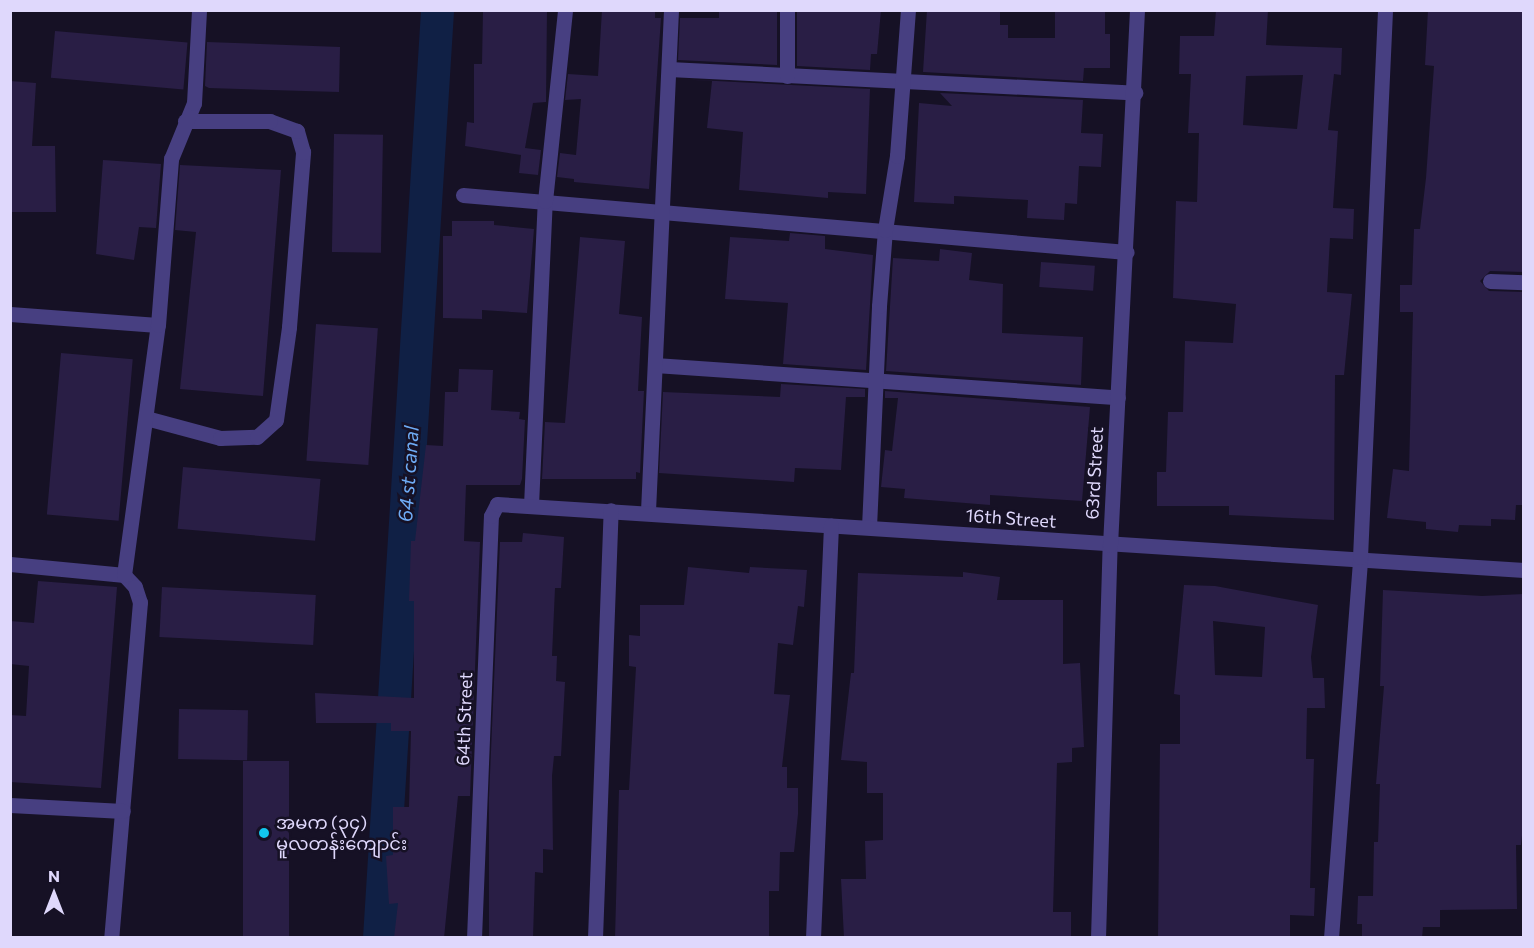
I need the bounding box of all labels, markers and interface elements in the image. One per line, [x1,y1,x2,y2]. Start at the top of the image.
water label: 64 st canal [393,425,423,523]
street label: 63rd Street [1081,426,1107,520]
street label: 16th Street [965,504,1057,532]
street label: 64th Street [452,672,476,766]
place label: အမက (၃၄) မူလတန်းကျောင်း [276,812,407,854]
marker: အမက (၃၄) မူလတန်းကျောင်း [257,826,271,840]
north arrow [24,864,84,924]
text: N [48,866,60,885]

